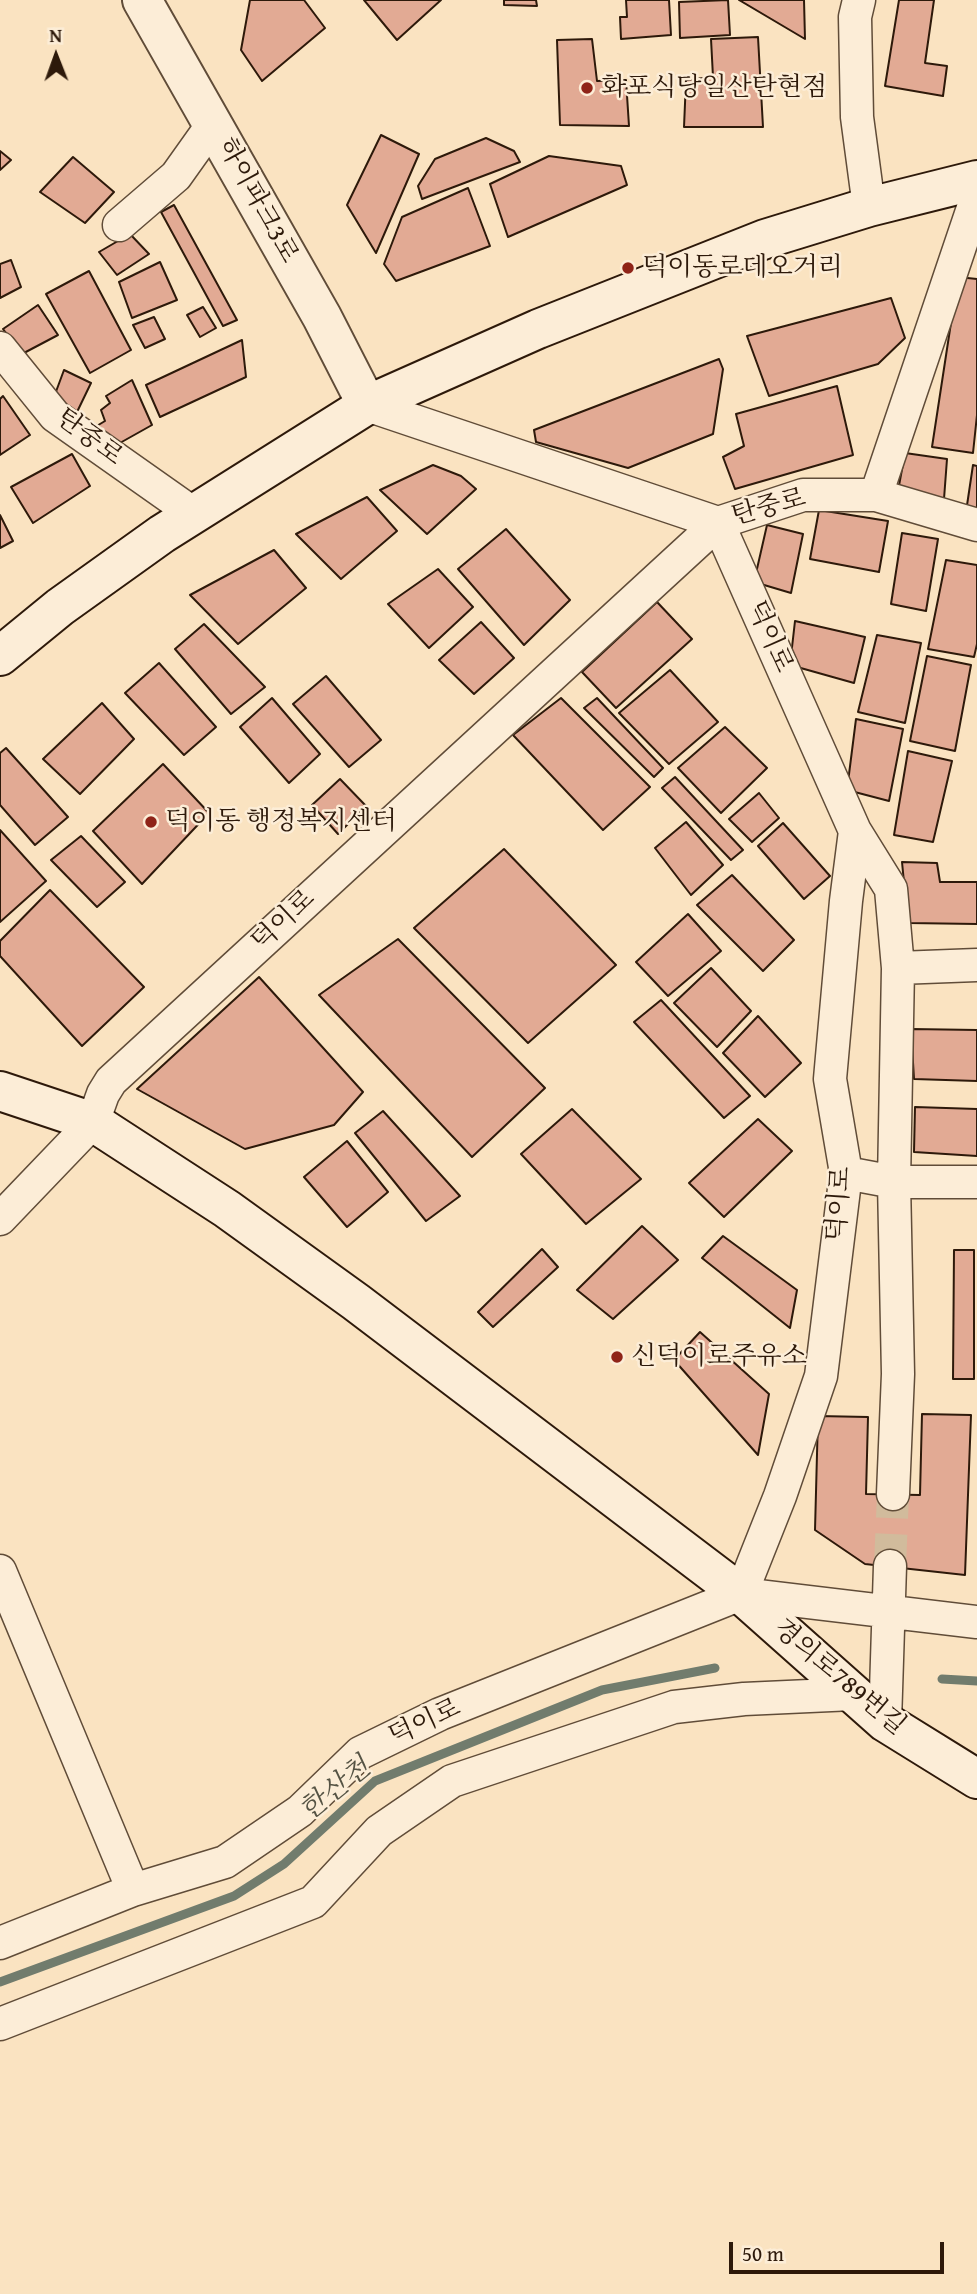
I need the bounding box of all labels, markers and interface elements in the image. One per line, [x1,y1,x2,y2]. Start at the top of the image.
north arrow [21,21,91,91]
text: N [49,21,62,49]
place label: 화포식당일산탄현점 [601,72,827,104]
marker: 화포식당일산탄현점 [579,80,595,96]
street label: 하이파크3로 [210,133,304,269]
place label: 덕이동로데오거리 [642,252,843,284]
marker: 덕이동로데오거리 [620,260,636,276]
street label: 탄중로 [50,403,128,473]
street label: 탄중로 [729,483,809,533]
street label: 덕이로 [739,596,799,678]
place label: 덕이동 행정복지센터 [165,806,397,838]
marker: 덕이동 행정복지센터 [143,814,159,830]
street label: 덕이로 [246,884,322,958]
street label: 덕이로 [822,1165,858,1243]
place label: 신덕이로주유소 [631,1341,807,1373]
marker: 신덕이로주유소 [609,1349,625,1365]
street label: 경의로789번길 [766,1614,912,1742]
street label: 덕이로 [384,1693,466,1753]
water label: 한산천 [294,1751,378,1829]
scale bar [732,2228,947,2272]
text: 50 m [742,2238,784,2269]

